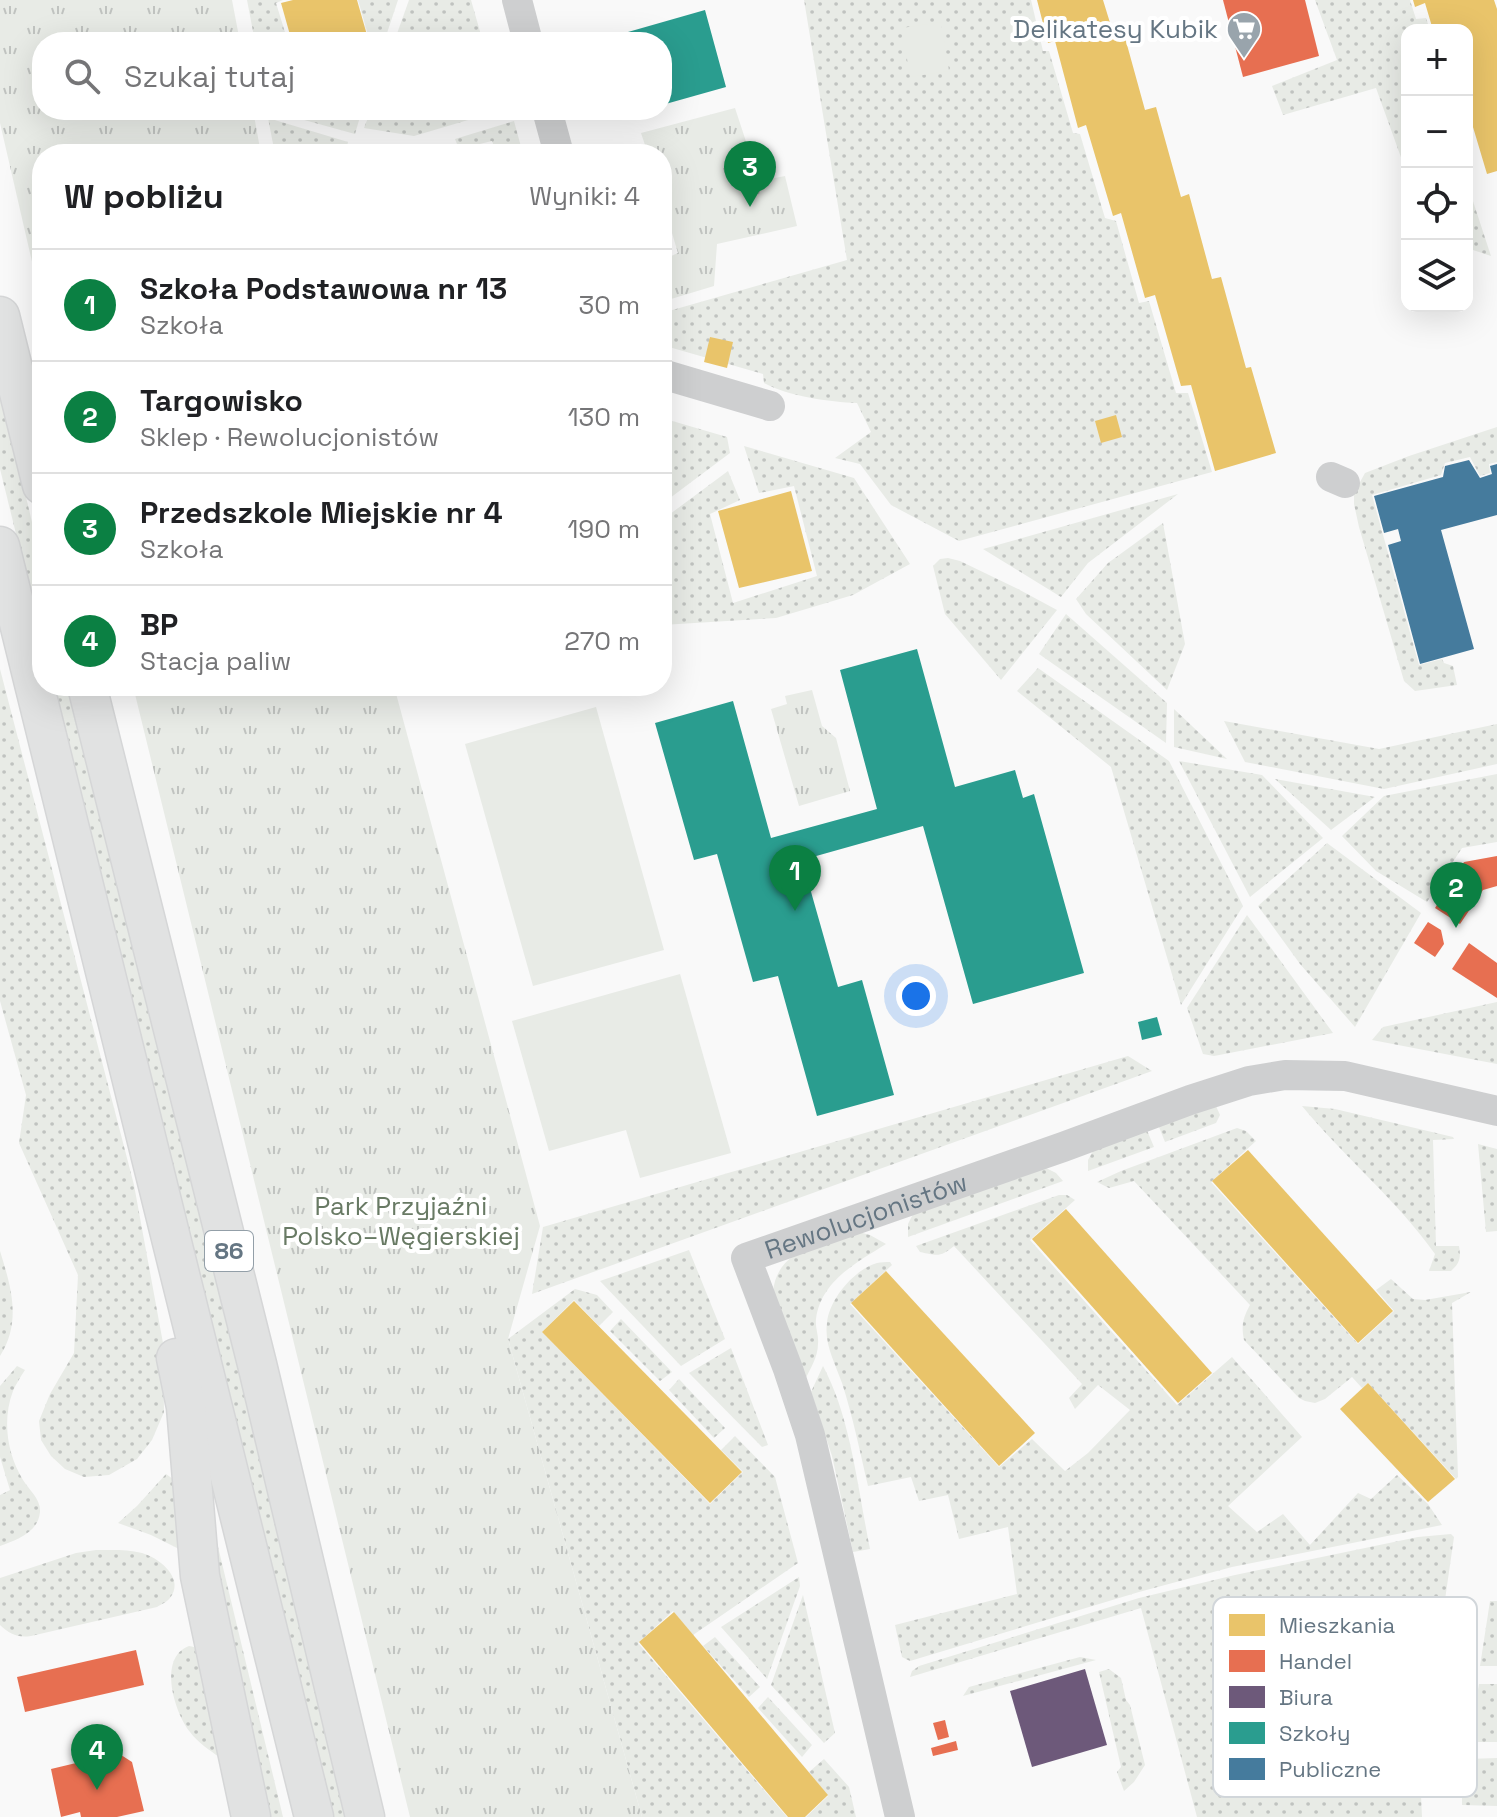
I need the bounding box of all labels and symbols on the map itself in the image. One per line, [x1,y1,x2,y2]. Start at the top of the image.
supermarket icon: Delikatesy Kubik [1225,10,1263,60]
place label: Delikatesy Kubik [1013,12,1218,46]
pin: 3 [724,141,776,207]
pin: 1 [769,845,821,911]
pin: 2 [1430,862,1482,928]
your location [896,976,936,1016]
street label: Rewolucjonistów [760,1165,972,1267]
park label: Park Przyjaźni Polsko–Węgierskiej [282,1189,520,1253]
road number: 86 [205,1231,253,1271]
legend [1213,1597,1477,1797]
text: Mieszkania [1279,1611,1396,1639]
text: Handel [1279,1647,1352,1675]
text: Biura [1279,1683,1333,1711]
text: Szkoły [1279,1719,1350,1747]
pin: 4 [71,1724,123,1790]
text: Publiczne [1279,1755,1381,1783]

